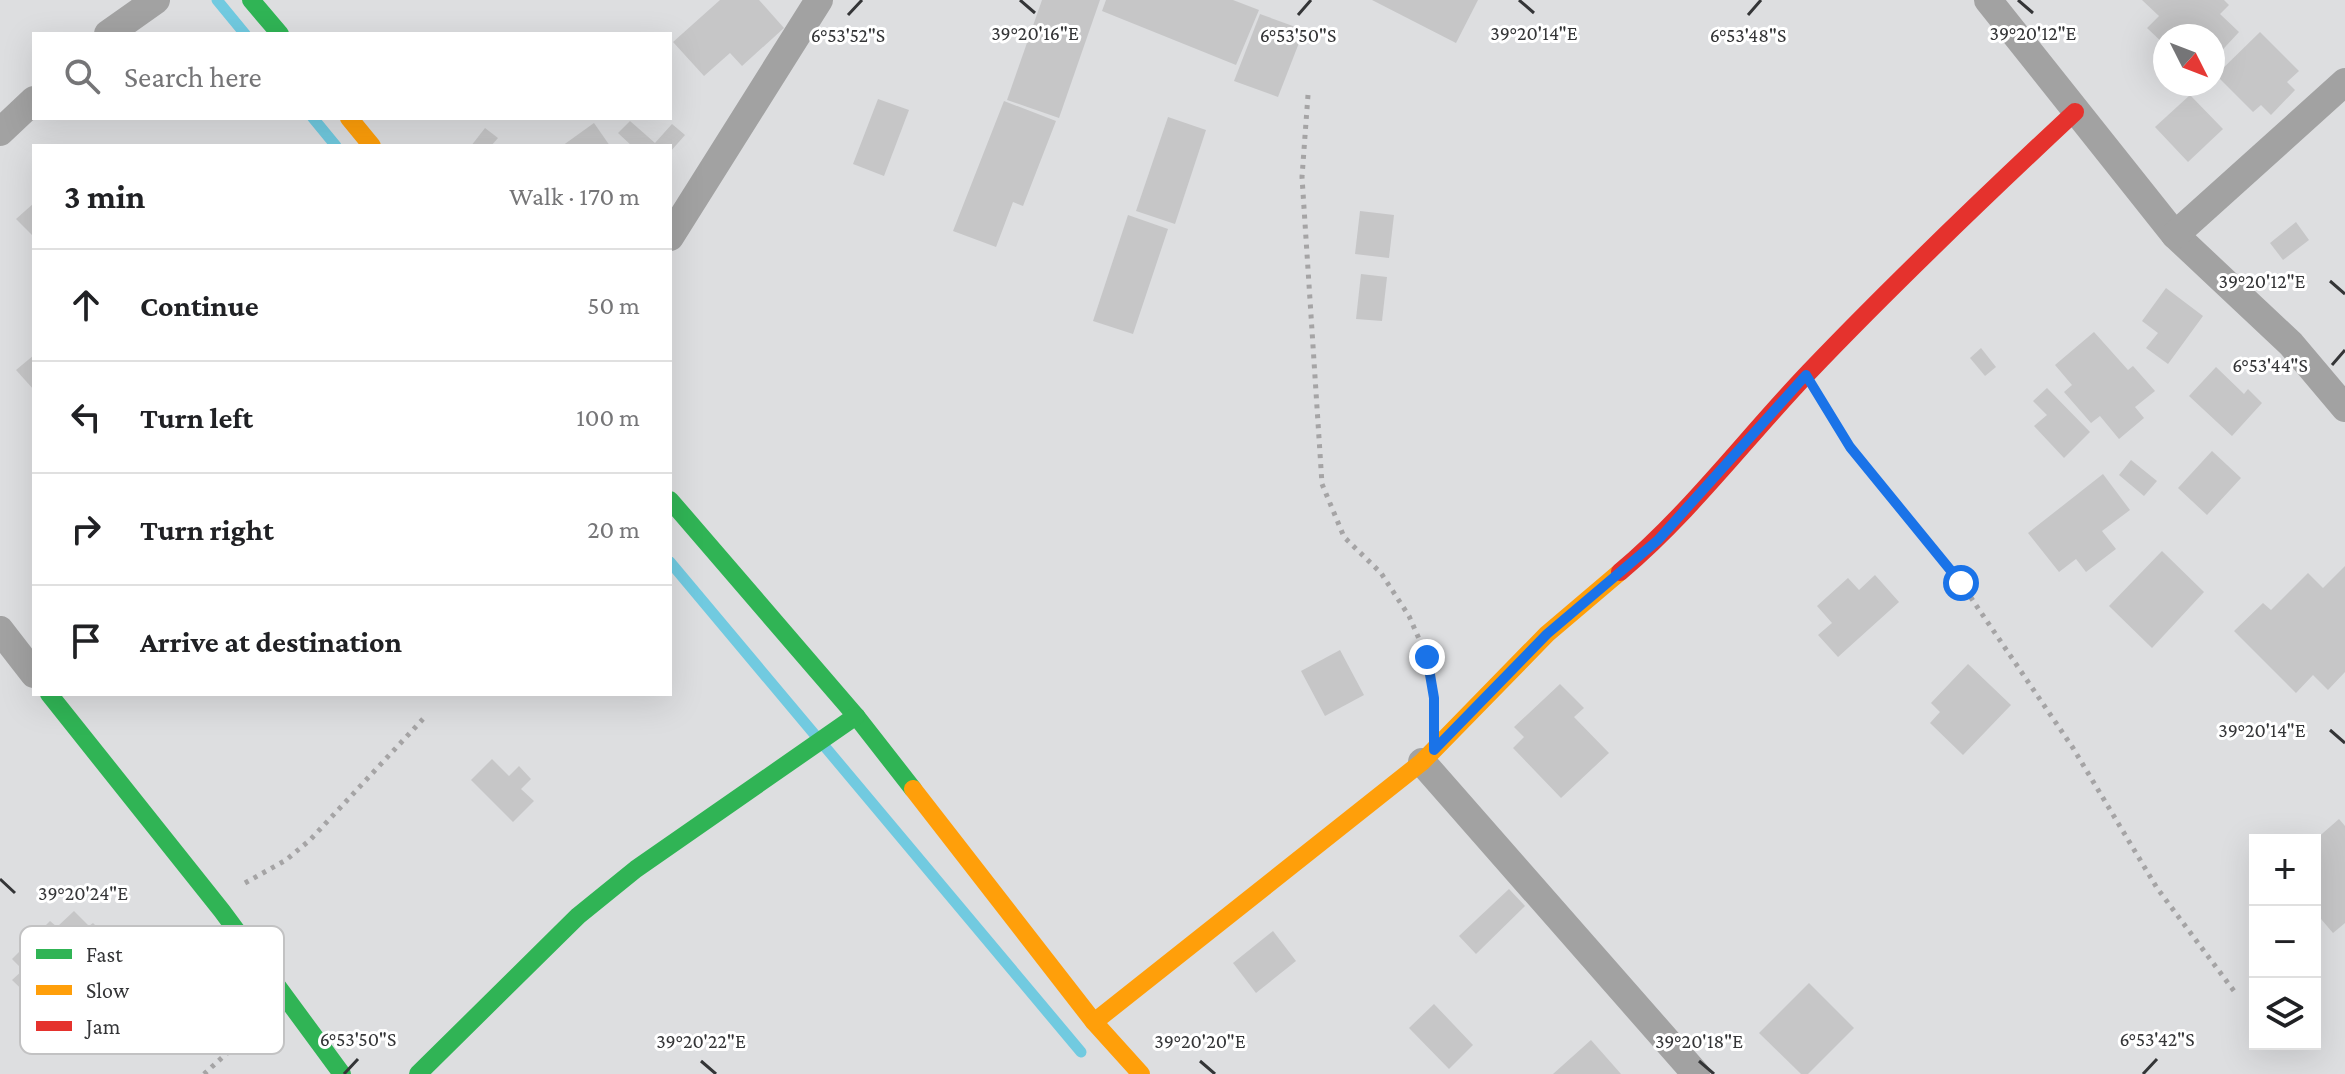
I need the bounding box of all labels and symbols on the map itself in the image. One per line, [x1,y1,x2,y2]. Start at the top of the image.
text: 39°20'16"E [991,22,1079,44]
text: 39°20'14"E [1490,22,1578,44]
text: 39°20'12"E [1990,22,2077,44]
text: 6°53'52"S [811,24,885,46]
text: 6°53'50"S [1260,24,1336,46]
text: 6°53'48"S [1710,24,1786,46]
north arrow [2153,24,2225,96]
text: 39°20'12"E [2219,270,2306,292]
text: 6°53'44"S [2232,354,2308,376]
route start [1943,565,1979,601]
route end [1409,639,1445,675]
text: 39°20'14"E [2218,719,2306,741]
text: 39°20'24"E [38,882,128,904]
legend [20,926,284,1054]
text: Fast [86,942,123,967]
text: Slow [86,978,130,1003]
text: Jam [84,1014,121,1039]
text: 6°53'50"S [320,1028,396,1050]
text: 6°53'42"S [2119,1028,2195,1050]
text: 39°20'22"E [656,1030,746,1052]
text: 39°20'20"E [1154,1030,1246,1052]
text: 39°20'18"E [1655,1030,1743,1052]

